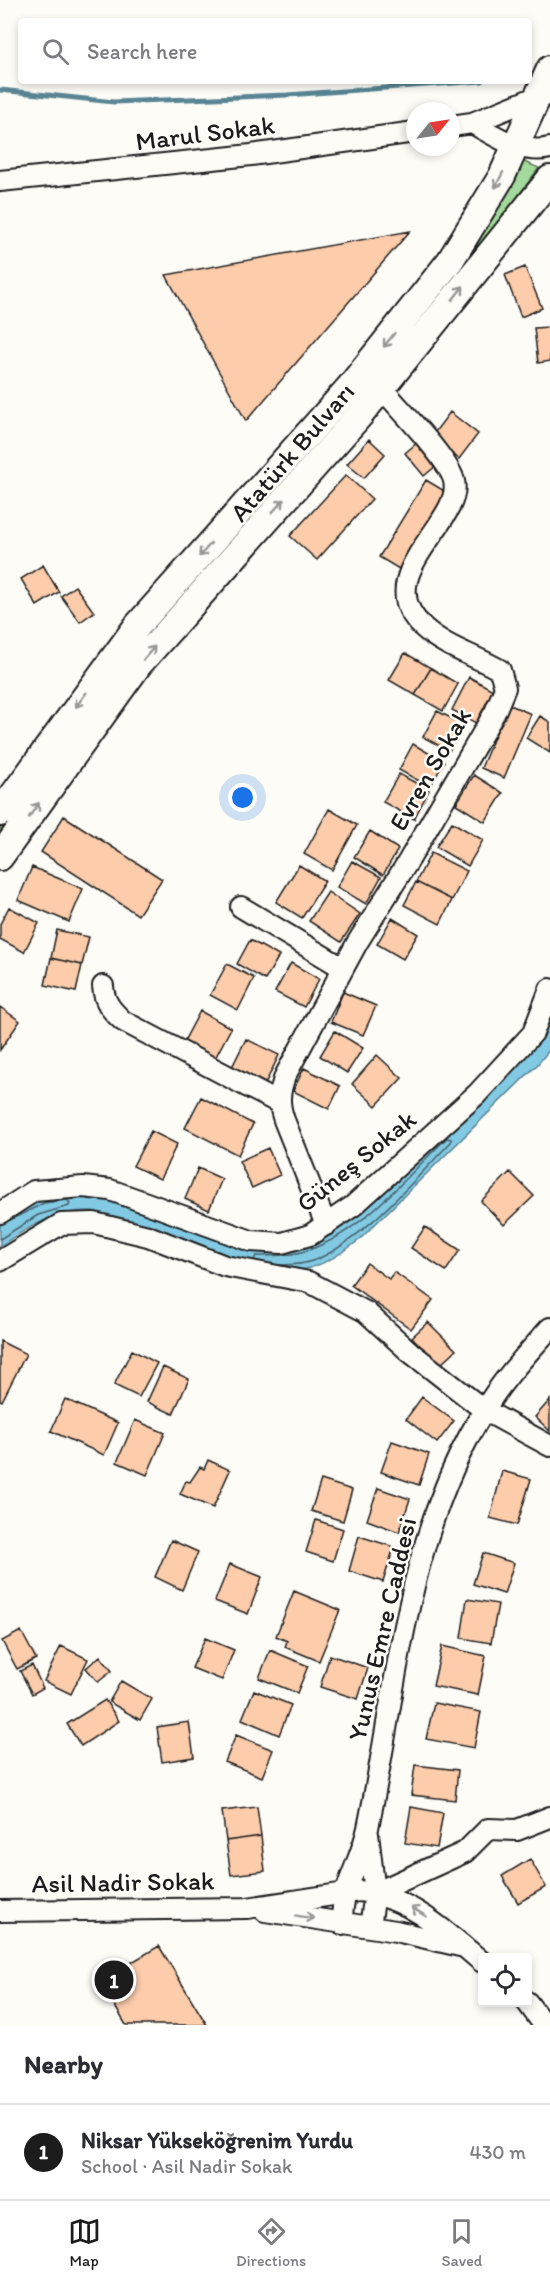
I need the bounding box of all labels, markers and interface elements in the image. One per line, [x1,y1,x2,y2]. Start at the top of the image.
search box [18,18,532,84]
icon: search [39,35,72,68]
text: Search here [87,38,197,65]
north arrow [406,102,460,156]
street label: Marul Sokak [134,109,277,157]
one-way arrow [493,170,505,188]
one-way arrow [452,286,465,302]
one-way arrow [382,331,395,347]
street label: Atatürk Bulvarı [223,376,361,528]
one-way arrow [271,499,285,514]
one-way arrow [199,542,213,557]
one-way arrow [142,646,156,661]
one-way arrow [75,691,87,707]
street label: Evren Sokak [382,702,478,836]
your location [228,783,257,812]
one-way arrow [28,802,40,818]
street label: Güneş Sokak [290,1103,423,1219]
street label: Yunus Emre Caddesi [341,1514,423,1744]
street label: Asil Nadir Sokak [31,1864,215,1900]
one-way arrow [411,1906,428,1918]
one-way arrow [295,1912,314,1923]
map controls [478,1953,532,2007]
button: locate [478,1953,532,2007]
pin: 1 [94,1958,134,2002]
text: Nearby [24,2048,103,2080]
text: Niksar Yükseköğrenim Yurdu [81,2127,353,2154]
text: 1 [39,2140,48,2164]
text: 430 m [469,2140,526,2164]
text: School · Asil Nadir Sokak [81,2154,292,2178]
tab: Map [68,2215,101,2270]
tab: Directions [236,2215,306,2270]
tab: Saved [442,2215,482,2270]

